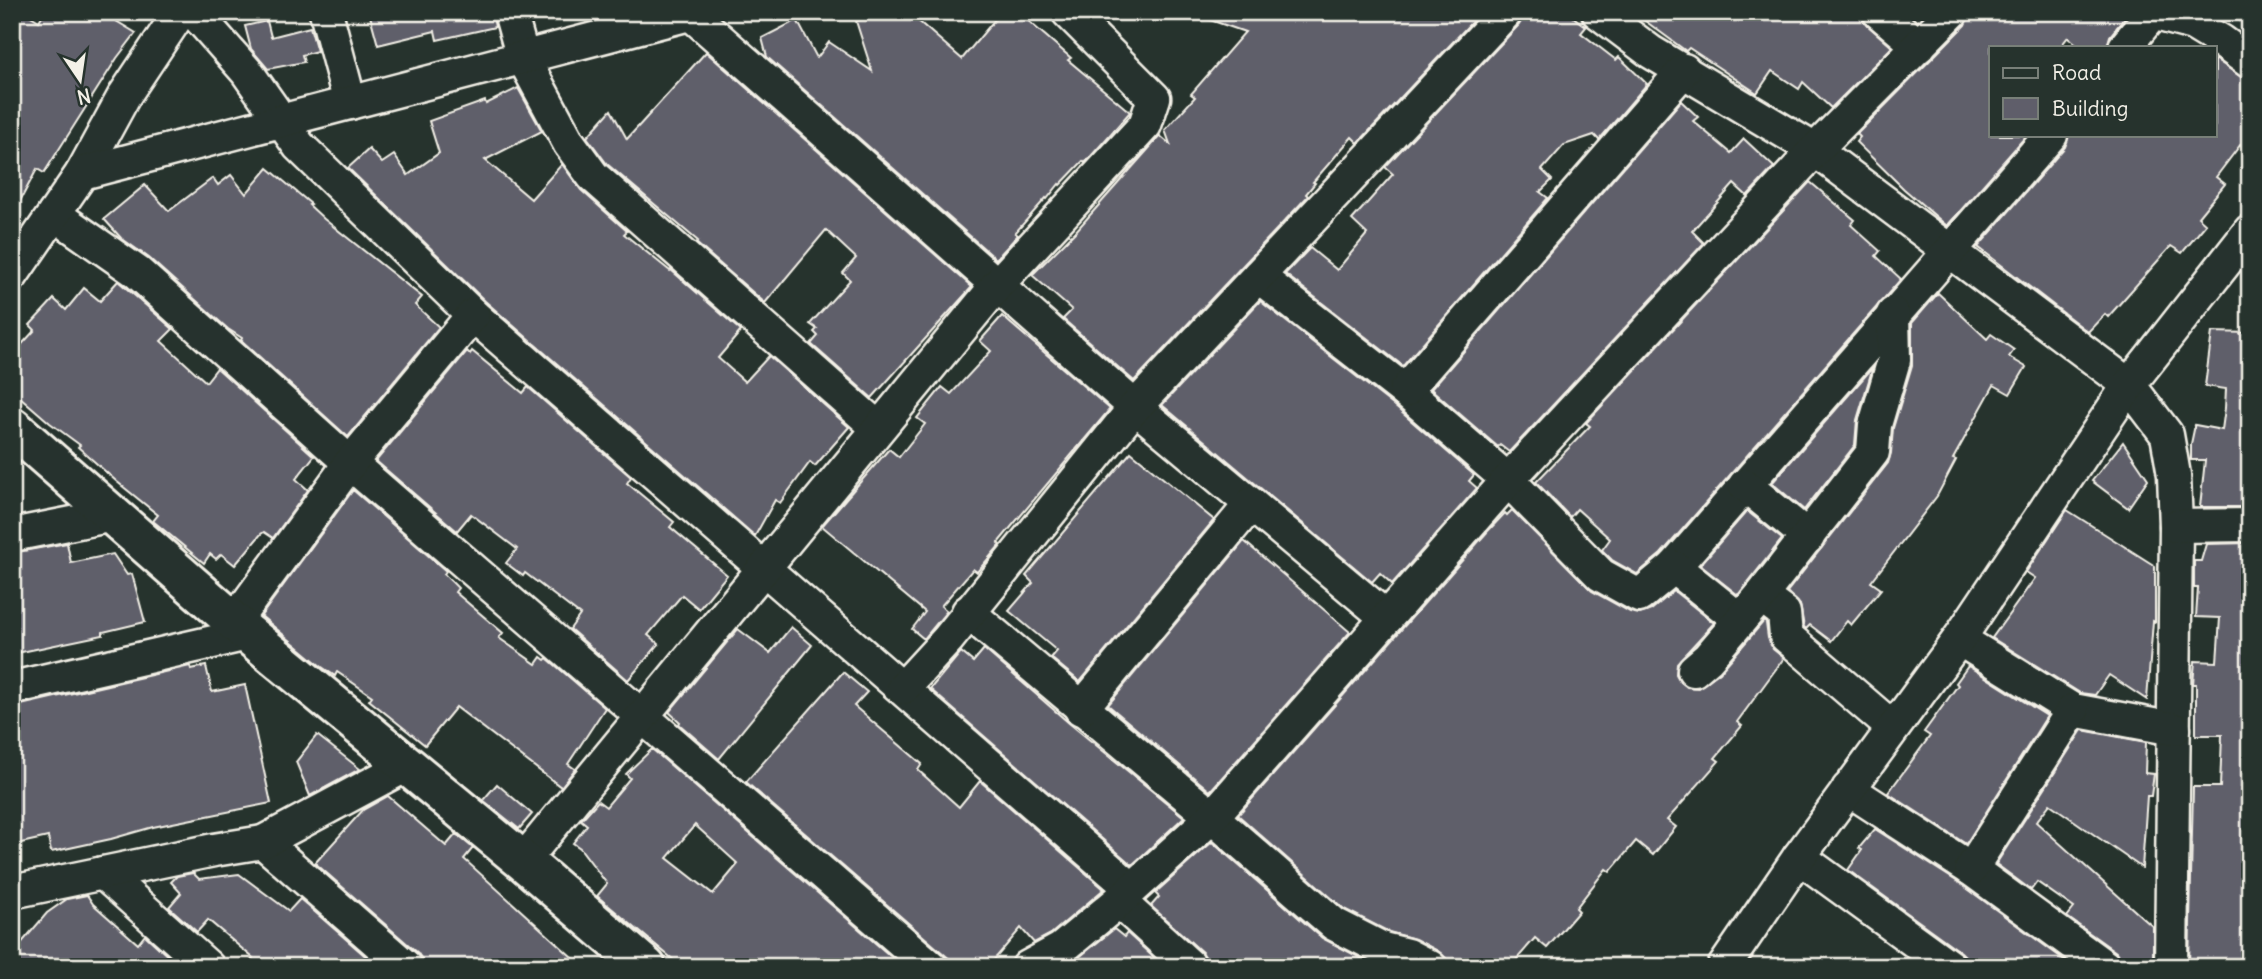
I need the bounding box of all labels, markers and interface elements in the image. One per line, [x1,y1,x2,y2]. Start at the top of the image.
north arrow [46,46,116,116]
legend [1989,46,2216,136]
text: Road [2052,59,2101,86]
text: N [75,83,93,110]
text: Building [2052,95,2128,122]

